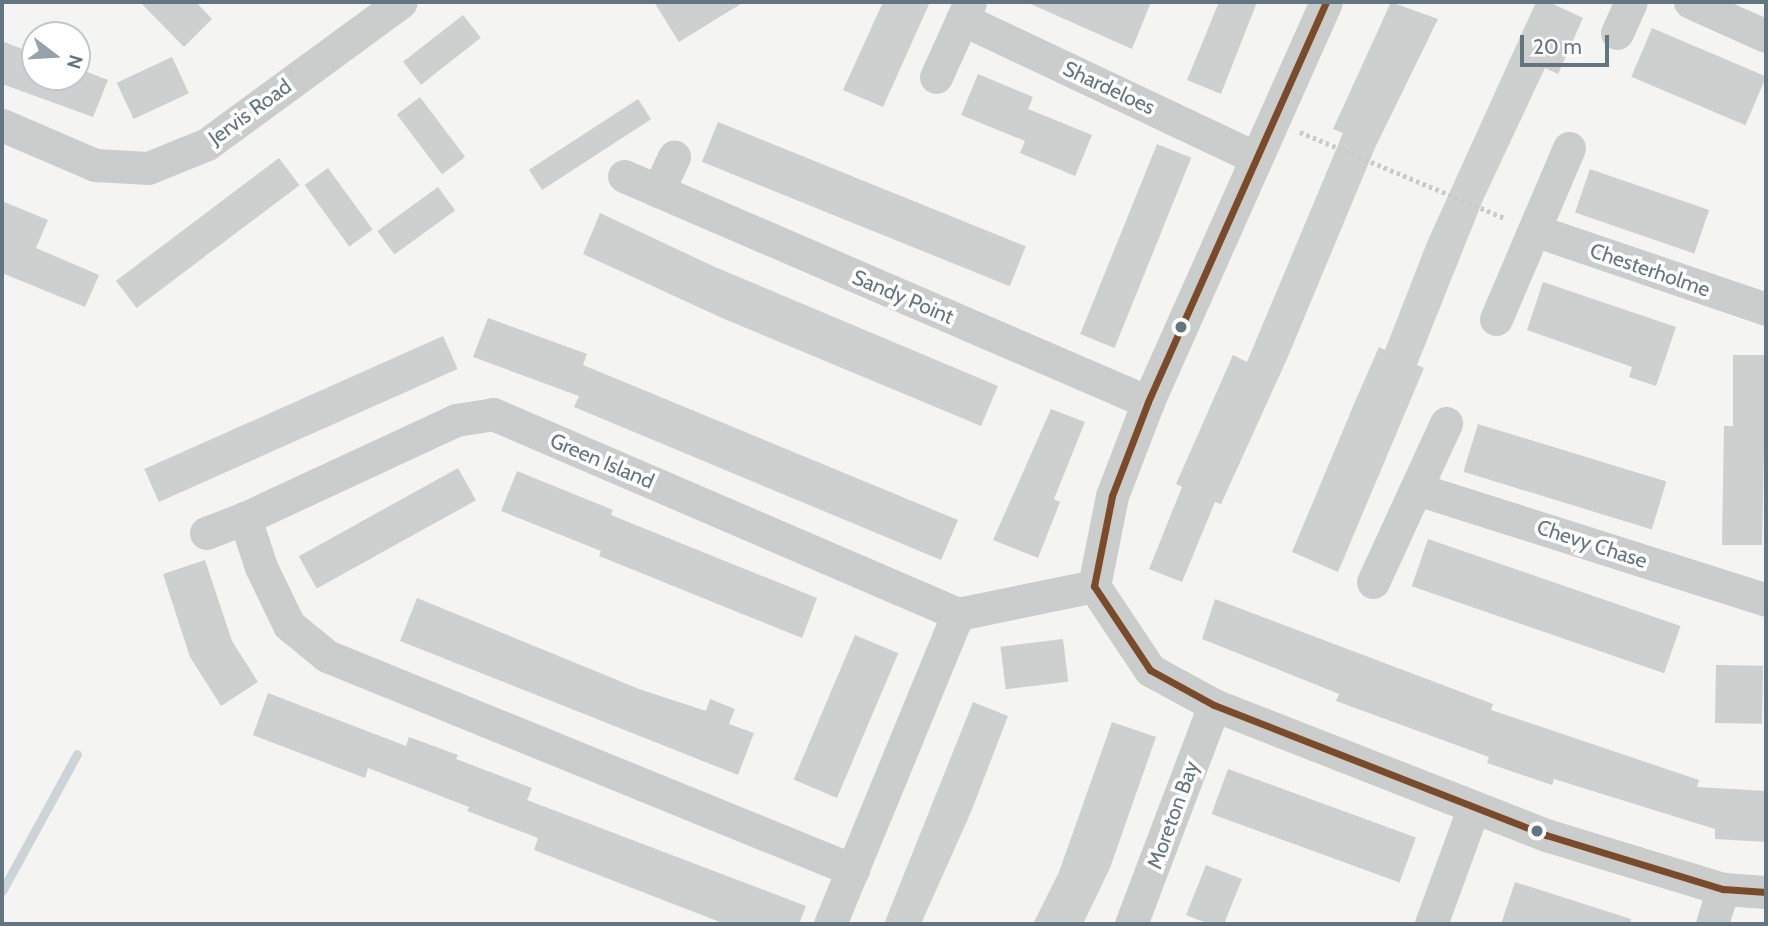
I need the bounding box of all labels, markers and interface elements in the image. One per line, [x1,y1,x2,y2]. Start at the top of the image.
north arrow [21,21,91,91]
scale bar [1523,21,1612,65]
text: 20 m [1533,34,1582,59]
text: N [62,52,88,71]
street label: Shardeloes [1059,56,1159,120]
street label: Jervis Road [204,74,296,150]
street label: Chesterholme [1587,238,1713,302]
street label: Sandy Point [849,264,957,330]
unlabelled marker [1174,320,1188,334]
street label: Green Island [546,428,658,494]
street label: Chevy Chase [1534,514,1650,574]
street label: Moreton Bay [1142,757,1204,873]
unlabelled marker [1530,824,1544,838]

